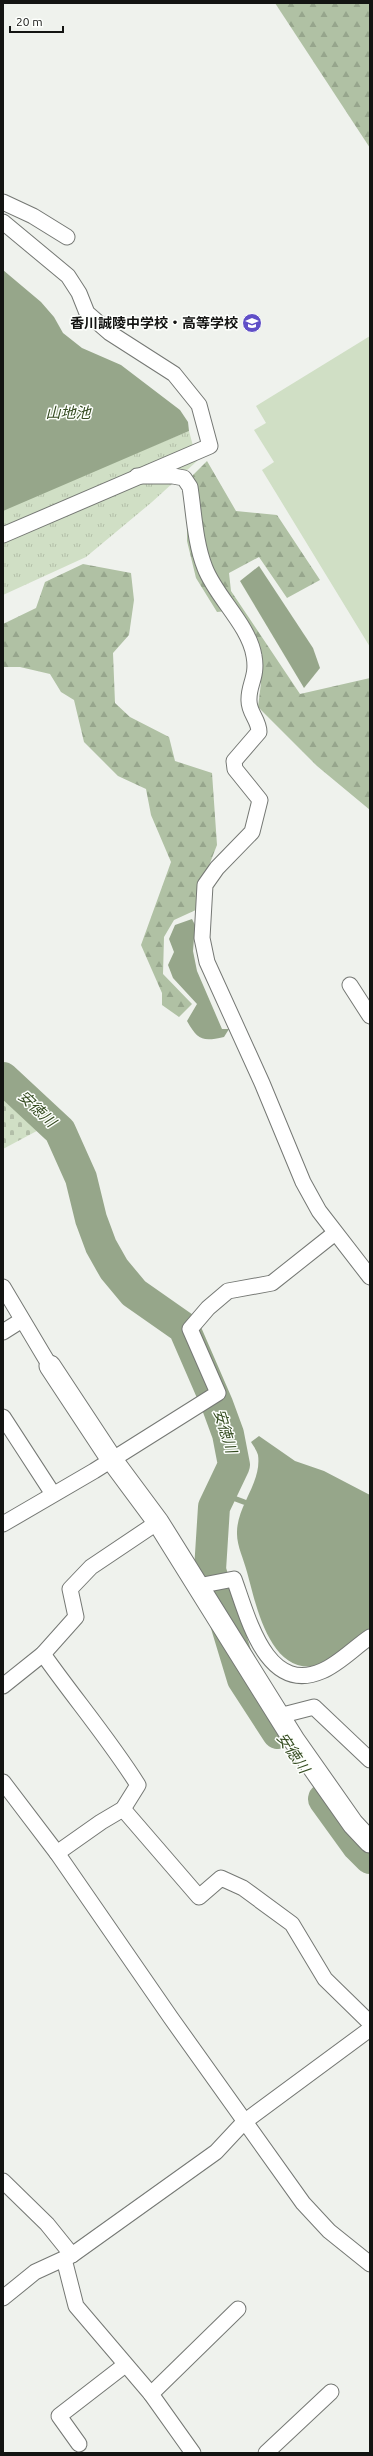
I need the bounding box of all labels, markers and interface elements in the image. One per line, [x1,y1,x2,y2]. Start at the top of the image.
scale bar [10,8,63,34]
text: 20 m [16,15,43,28]
school or university icon: 香川誠陵中学校・高等学校 [241,312,263,334]
place label: 香川誠陵中学校・高等学校 [70,315,238,331]
water label: 山地池 [45,404,92,421]
water label: 安徳川 [15,1087,61,1132]
water label: 安徳川 [211,1407,241,1457]
water label: 安徳川 [274,1729,314,1778]

